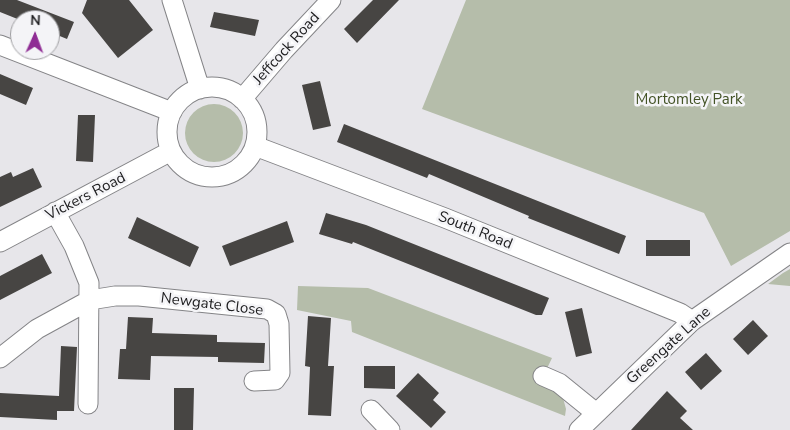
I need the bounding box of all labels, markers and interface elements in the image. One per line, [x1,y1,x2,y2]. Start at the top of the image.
street label: Jeffcock Road [250,9,324,89]
north arrow [10,10,60,60]
text: N [30,11,41,30]
park label: Mortomley Park [635,91,743,109]
street label: Vickers Road [43,169,129,225]
street label: South Road [435,208,515,254]
street label: Newgate Close [160,290,264,320]
street label: Greengate Lane [623,304,715,388]

